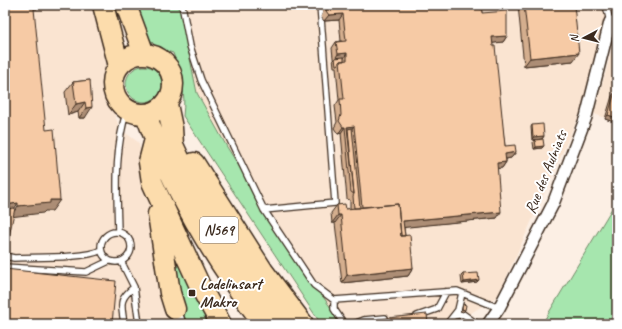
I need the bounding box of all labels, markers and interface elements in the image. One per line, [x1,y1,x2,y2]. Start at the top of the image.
north arrow [564,18,604,58]
text: N [566,33,581,43]
street label: Rue des Aulniats [520,126,572,217]
road number: N569 [200,217,238,243]
place label: Lodelinsart Makro [200,274,264,312]
marker: Lodelinsart Makro [187,288,197,298]

